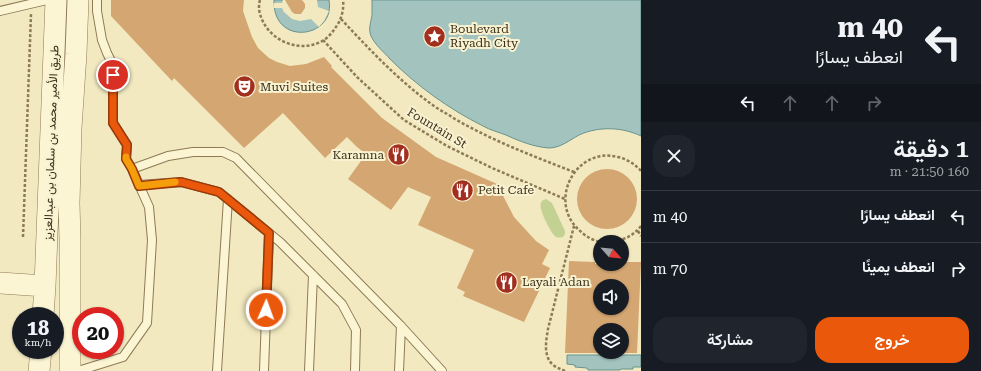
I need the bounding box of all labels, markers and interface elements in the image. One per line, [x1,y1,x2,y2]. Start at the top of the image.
text: 40 m [838,11,903,44]
icon: left [917,16,969,68]
place label: Boulevard Riyadh City [450,22,519,50]
place icon: Boulevard Riyadh City [421,23,447,49]
street label: طريق الأمير محمد بن سلمان بن عبدالعزيز [41,45,62,242]
text: انعطف يسارًا [815,46,903,67]
pin [96,58,130,92]
icon: arrive [102,64,124,86]
theatre icon: Muvi Suites [232,74,258,100]
place label: Muvi Suites [260,80,328,94]
icon: left [737,92,759,114]
icon: ahead [779,92,801,114]
icon: ahead [821,92,843,114]
icon: right [863,92,885,114]
street label: Fountain St [405,105,470,151]
button: close [653,135,695,177]
text: 1 دقيقة [893,135,969,163]
restaurant icon: Karamna [386,142,412,168]
place label: Karamna [332,148,384,162]
text: 160 m · 21:50 [890,164,969,179]
restaurant icon: Petit Cafe [449,177,475,203]
place label: Petit Cafe [478,183,535,197]
text: انعطف يسارًا [860,206,935,224]
icon: left [947,206,969,228]
text: 40 m [653,208,687,226]
north arrow [593,235,629,271]
map controls [593,235,629,359]
text: انعطف يمينًا [862,258,935,276]
icon: right [947,258,969,280]
text: 70 m [653,260,687,278]
restaurant icon: Layali Adan [494,269,520,295]
place label: Layali Adan [522,275,590,289]
button: sound [593,279,629,315]
position arrow [245,289,287,331]
speed limit sign: 20 [72,307,124,359]
text: 18 [27,316,49,340]
button: مشاركة [653,317,807,363]
button: خروج [815,317,969,363]
button: layers [593,323,629,359]
text: km/h [25,337,51,348]

